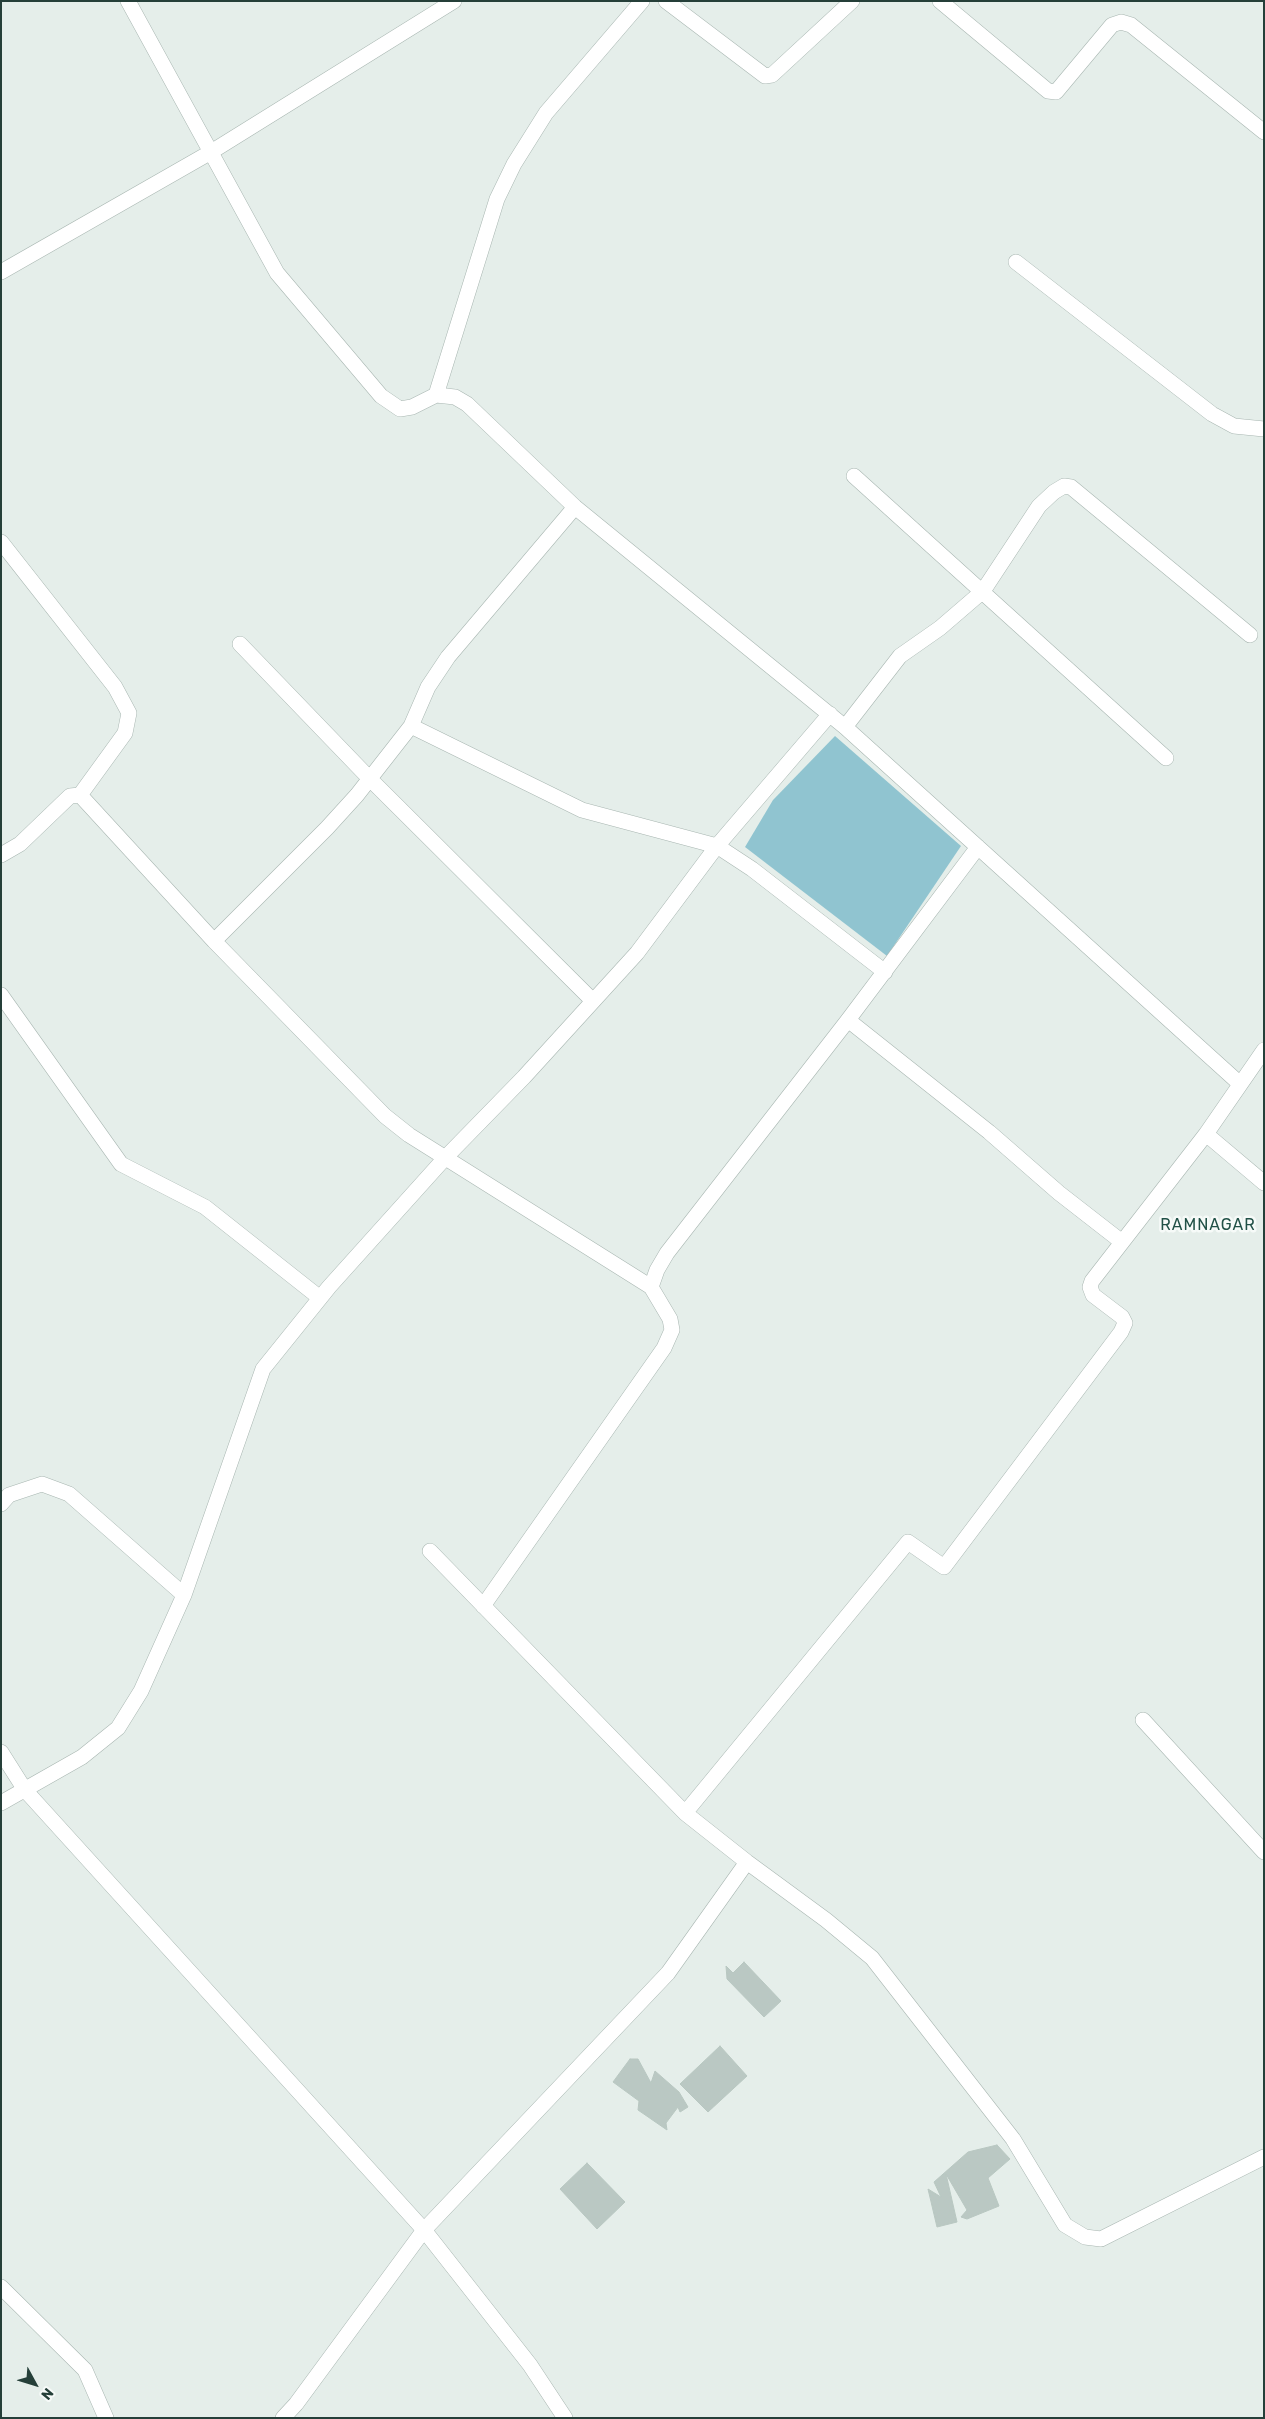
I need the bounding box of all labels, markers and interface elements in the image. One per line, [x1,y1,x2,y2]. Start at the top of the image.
district label: RAMNAGAR [1159,1215,1257,1235]
north arrow [10,2359,60,2409]
text: N [37,2384,57,2403]

